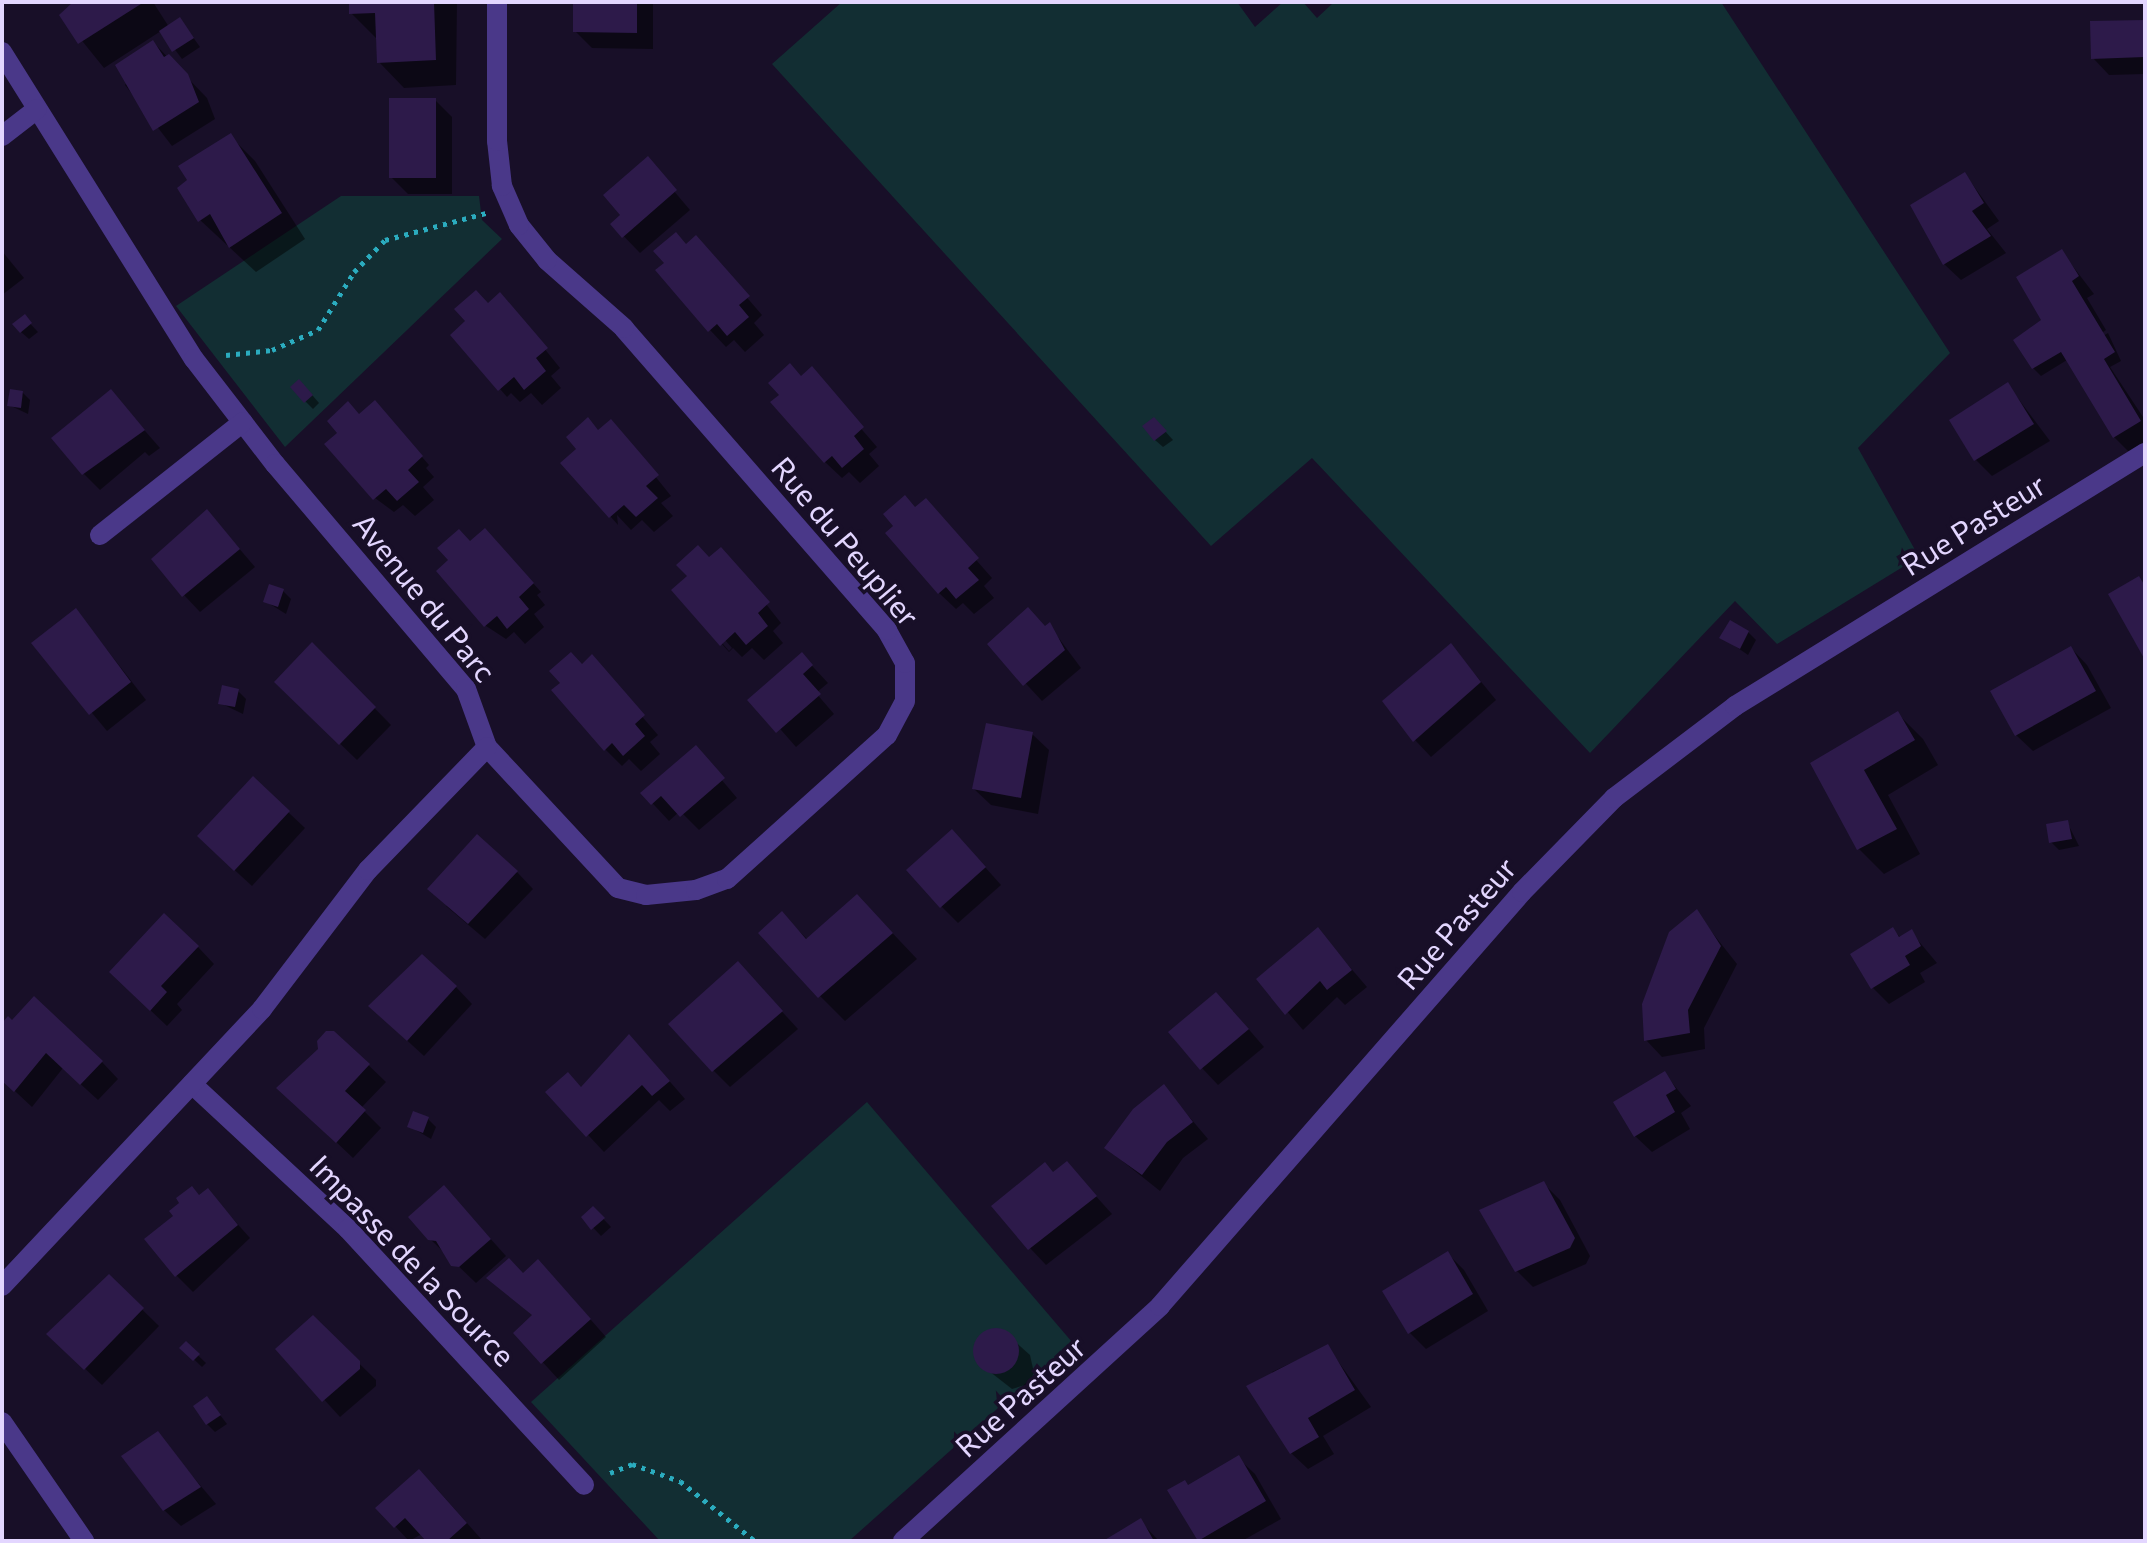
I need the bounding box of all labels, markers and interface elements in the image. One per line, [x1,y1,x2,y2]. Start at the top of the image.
street label: Rue du Peuplier [765,449,927,633]
street label: Rue Pasteur [1894,466,2052,582]
street label: Avenue du Parc [346,505,504,689]
street label: Rue Pasteur [1389,850,1523,996]
street label: Impasse de la Source [303,1147,523,1373]
street label: Rue Pasteur [947,1328,1093,1464]

